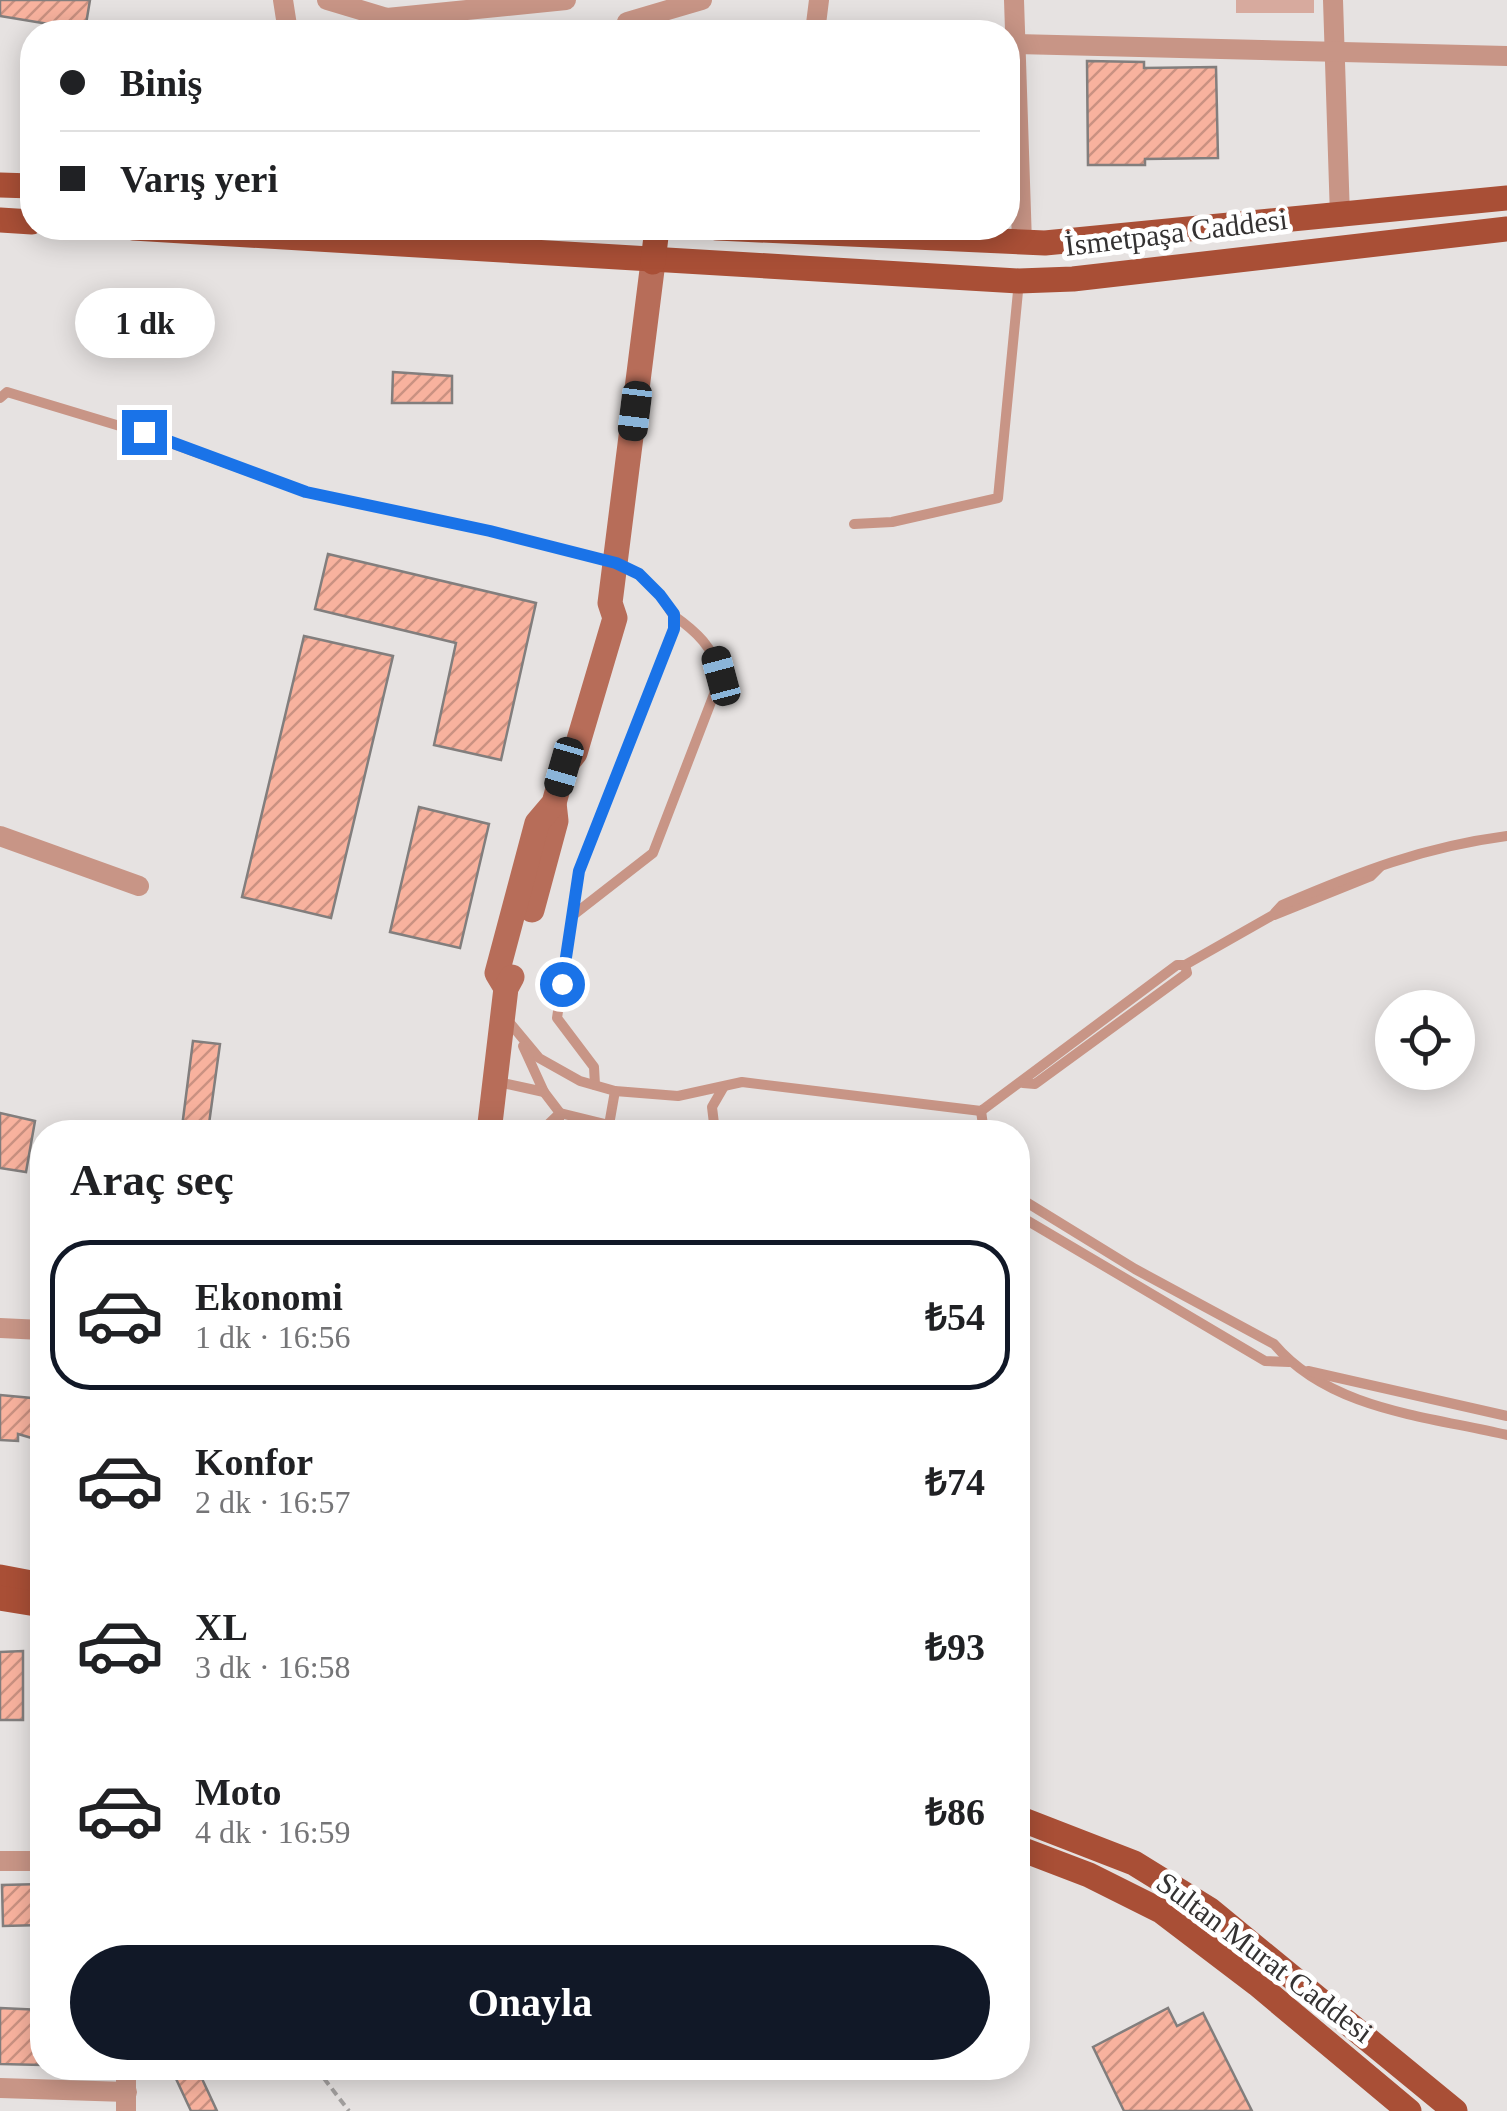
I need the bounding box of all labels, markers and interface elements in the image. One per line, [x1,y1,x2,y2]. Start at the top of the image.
text: Biniş [120,62,202,104]
text: Varış yeri [120,158,278,200]
street label: İsmetpaşa Caddesi [1063,202,1289,262]
callout: 1 dk [74,287,214,357]
text: 1 dk [115,305,175,341]
car [616,379,654,443]
route end [122,410,167,455]
car [699,643,743,709]
car [541,734,587,800]
route start [540,962,585,1007]
map controls [1375,990,1475,1090]
button: locate [1375,990,1475,1090]
text: Araç seç [70,1155,234,1205]
icon: car [75,1270,165,1360]
text: Ekonomi [195,1276,343,1318]
text: ₺54 [925,1296,985,1338]
text: 1 dk · 16:56 [195,1319,351,1355]
icon: car [75,1435,165,1525]
text: Konfor [195,1441,313,1483]
text: ₺74 [925,1461,985,1503]
text: 2 dk · 16:57 [195,1484,351,1520]
icon: car [75,1600,165,1690]
text: XL [195,1606,248,1648]
text: ₺93 [925,1626,985,1668]
text: 3 dk · 16:58 [195,1649,351,1685]
icon: car [75,1765,165,1855]
text: Moto [195,1771,282,1813]
text: ₺86 [925,1791,985,1833]
text: 4 dk · 16:59 [195,1814,351,1850]
street label: Sultan Murat Caddesi [1151,1865,1379,2049]
button: Onayla [70,1945,990,2060]

